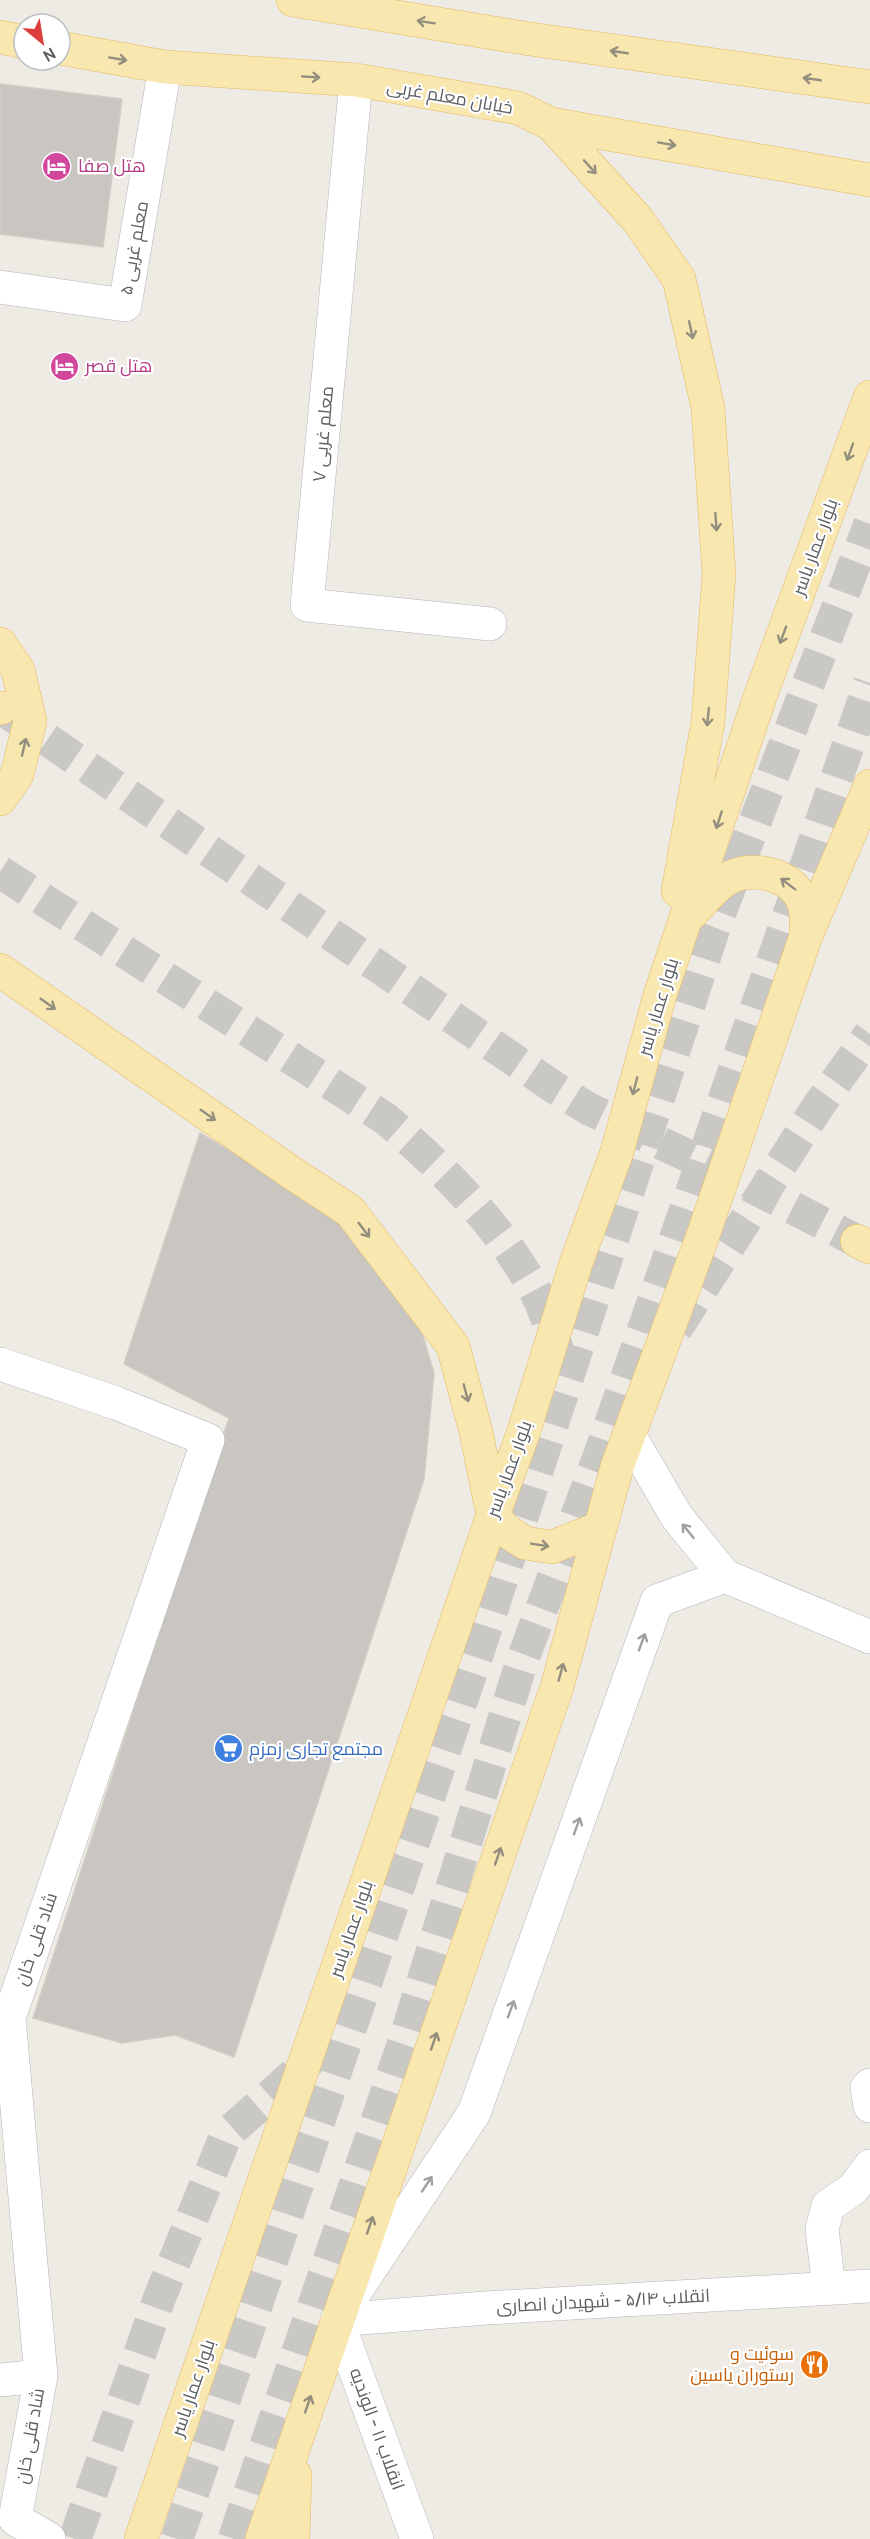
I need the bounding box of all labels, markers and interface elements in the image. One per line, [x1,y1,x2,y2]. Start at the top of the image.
north arrow [12,12,72,72]
one-way arrow [417,16,437,27]
text: N [40,44,59,66]
one-way arrow [610,46,629,57]
one-way arrow [107,53,127,64]
one-way arrow [301,72,321,83]
one-way arrow [803,73,822,84]
street label: خیابان معلم غربی [385,75,515,120]
one-way arrow [656,139,676,150]
hotel icon: هتل صفا [41,150,73,182]
place label: هتل صفا [78,155,146,177]
one-way arrow [583,160,597,175]
street label: معلم غربی ۵ [115,199,154,297]
one-way arrow [685,320,697,339]
hotel icon: هتل قصر [48,350,80,382]
place label: هتل قصر [84,355,152,377]
street label: معلم غربی ۷ [308,385,339,483]
one-way arrow [843,442,854,461]
street label: بلوار عمار یاسر [787,496,843,599]
one-way arrow [710,512,721,532]
one-way arrow [776,625,787,644]
one-way arrow [702,706,713,726]
one-way arrow [19,737,30,757]
one-way arrow [713,810,724,829]
one-way arrow [780,878,796,890]
street label: بلوار عمار یاسر [632,955,683,1060]
one-way arrow [39,998,56,1010]
one-way arrow [629,1076,640,1095]
one-way arrow [199,1109,216,1121]
one-way arrow [358,1221,371,1237]
one-way arrow [461,1383,472,1402]
street label: بلوار عمار یاسر [481,1418,537,1521]
one-way arrow [681,1523,694,1539]
one-way arrow [530,1540,549,1551]
one-way arrow [638,1633,649,1652]
one-way arrow [556,1663,567,1682]
supermarket icon: مجتمع تجاری زمزم [212,1733,244,1765]
place label: مجتمع تجاری زمزم [249,1738,383,1761]
one-way arrow [572,1817,583,1835]
one-way arrow [493,1848,504,1866]
street label: بلوار عمار یاسر [324,1878,378,1981]
street label: شاد قلی خان [10,1890,62,1988]
one-way arrow [507,2000,518,2019]
one-way arrow [429,2032,440,2051]
one-way arrow [421,2176,433,2192]
one-way arrow [365,2216,376,2235]
street label: انقلاب ۵/۱۴ - شهیدان انصاری [496,2284,710,2318]
street label: بلوار عمار یاسر [166,2337,220,2440]
place label: سوئیت و رستوران یاسین [690,2343,794,2386]
restaurant icon: سوئیت و رستوران یاسین [799,2348,831,2380]
street label: انقلاب ۱۱ - الوندیه [345,2365,409,2493]
street label: شاد قلی خان [11,2386,49,2486]
one-way arrow [303,2395,314,2414]

